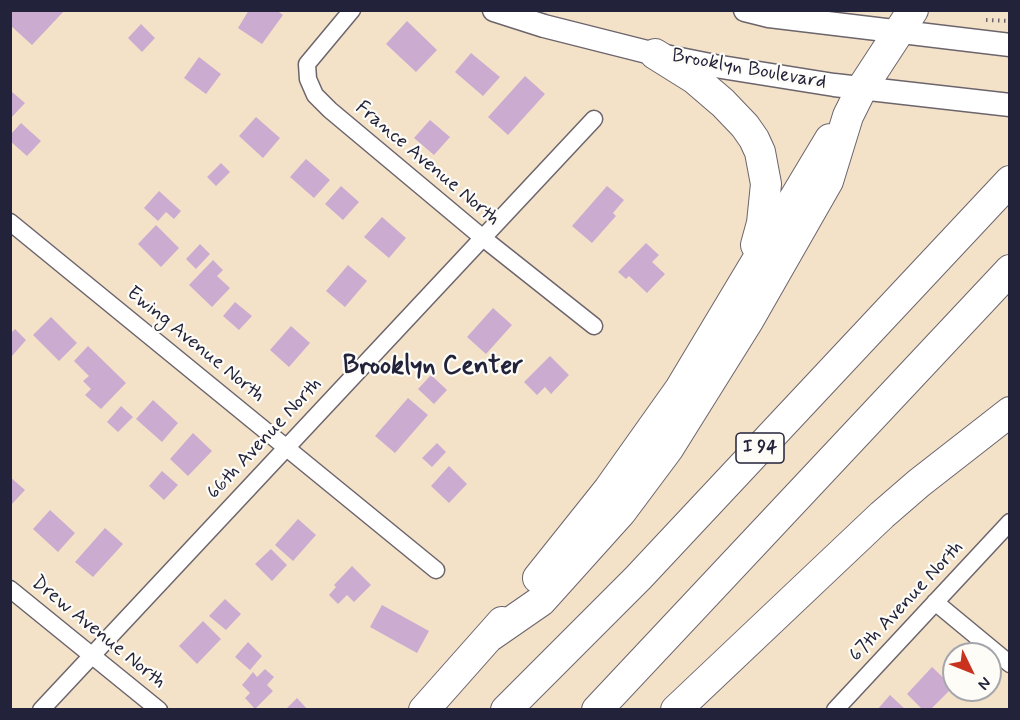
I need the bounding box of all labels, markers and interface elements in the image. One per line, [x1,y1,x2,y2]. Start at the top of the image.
street label: Brooklyn Boulevard [670,45,828,95]
street label: France Avenue North [350,97,504,231]
street label: Ewing Avenue North [121,282,269,408]
district label: Brooklyn Center [343,352,523,384]
street label: 66th Avenue North [202,373,328,505]
road number: I 94 [736,433,784,463]
street label: 67th Avenue North [845,536,969,668]
street label: Drew Avenue North [26,571,170,695]
north arrow [942,642,1002,702]
text: N [973,672,995,694]

